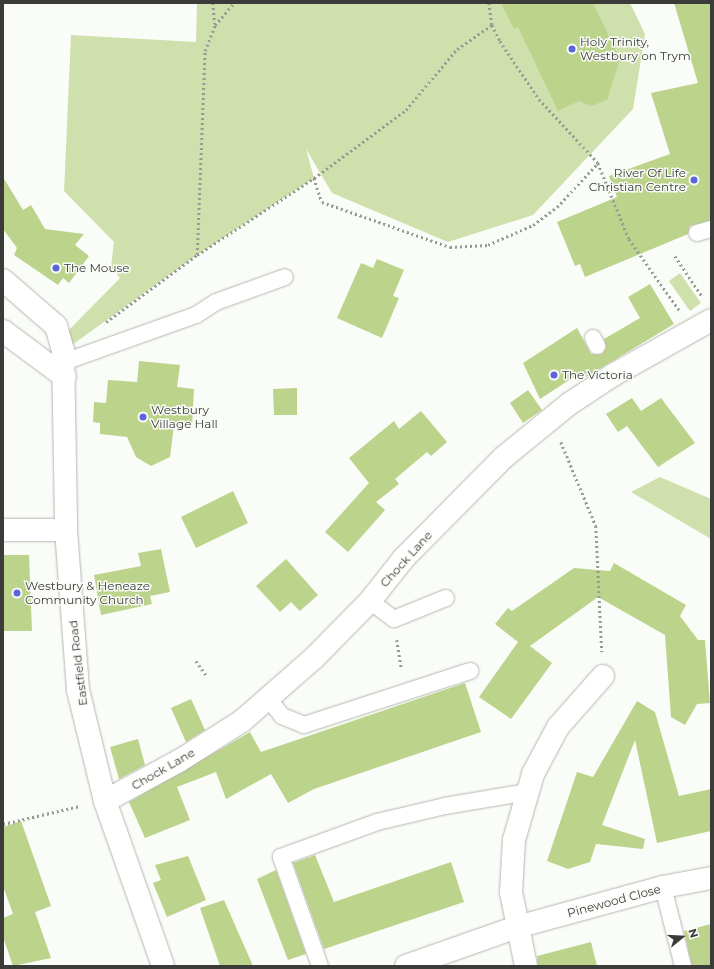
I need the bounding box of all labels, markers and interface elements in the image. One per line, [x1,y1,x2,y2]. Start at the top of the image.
place label: Holy Trinity, Westbury on Trym [580,35,691,63]
marker: Holy Trinity, Westbury on Trym [567,44,577,54]
place label: River Of Life Christian Centre [589,166,686,194]
marker: River Of Life Christian Centre [689,175,699,185]
place label: The Mouse [64,261,130,275]
marker: The Mouse [51,263,61,273]
place label: The Victoria [562,368,633,382]
marker: The Victoria [549,370,559,380]
place label: Westbury Village Hall [151,403,218,431]
marker: Westbury Village Hall [138,412,148,422]
street label: Chock Lane [377,528,435,590]
place label: Westbury & Heneaze Community Church [25,579,150,607]
marker: Westbury & Heneaze Community Church [12,588,22,598]
street label: Eastfield Road [66,619,90,707]
street label: Chock Lane [129,745,197,793]
street label: Pinewood Close [566,882,662,920]
north arrow [662,917,702,957]
text: N [685,927,701,940]

